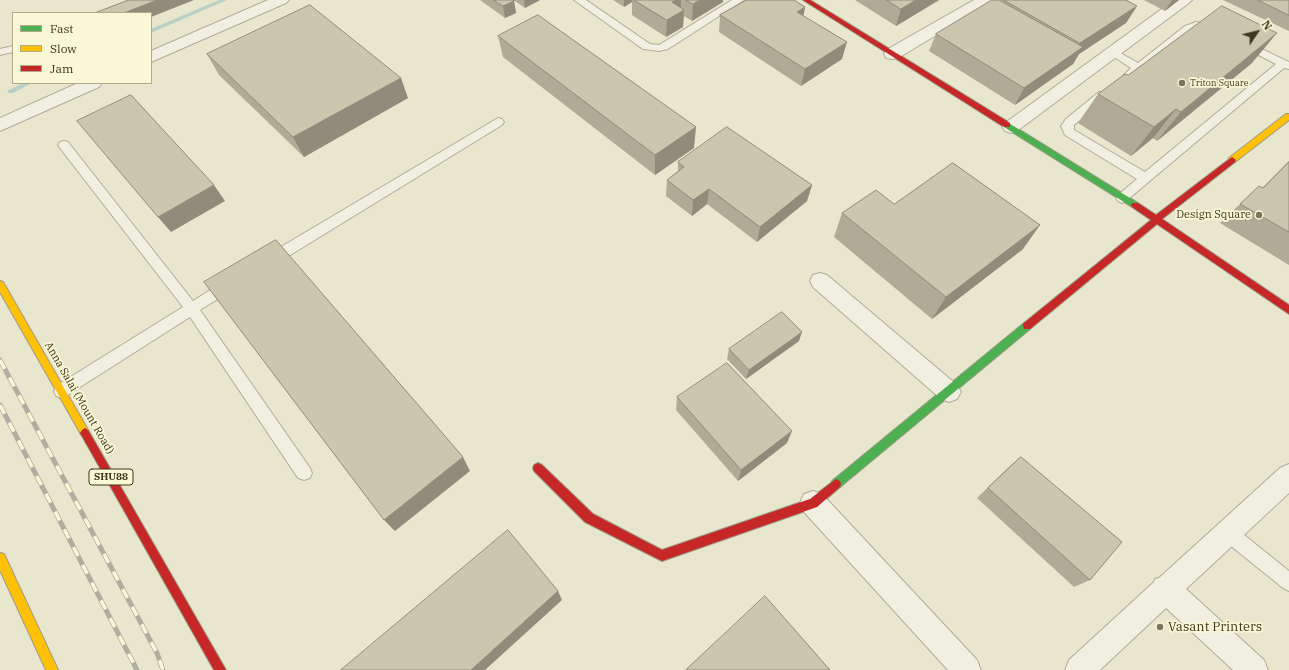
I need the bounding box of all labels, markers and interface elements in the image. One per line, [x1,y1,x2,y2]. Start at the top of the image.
legend [12,12,152,84]
north arrow [1237,12,1277,52]
text: N [1259,18,1275,33]
text: Fast [50,21,74,36]
text: Slow [50,41,77,56]
text: Jam [50,61,73,76]
marker: Triton Square [1177,78,1187,88]
place label: Triton Square [1190,78,1249,88]
place label: Design Square [1176,208,1251,222]
marker: Design Square [1254,210,1264,220]
street label: Anna Salai (Mount Road) [41,339,117,457]
road number: SHU88 [89,469,133,485]
place label: Vasant Printers [1168,619,1262,635]
marker: Vasant Printers [1155,622,1165,632]

